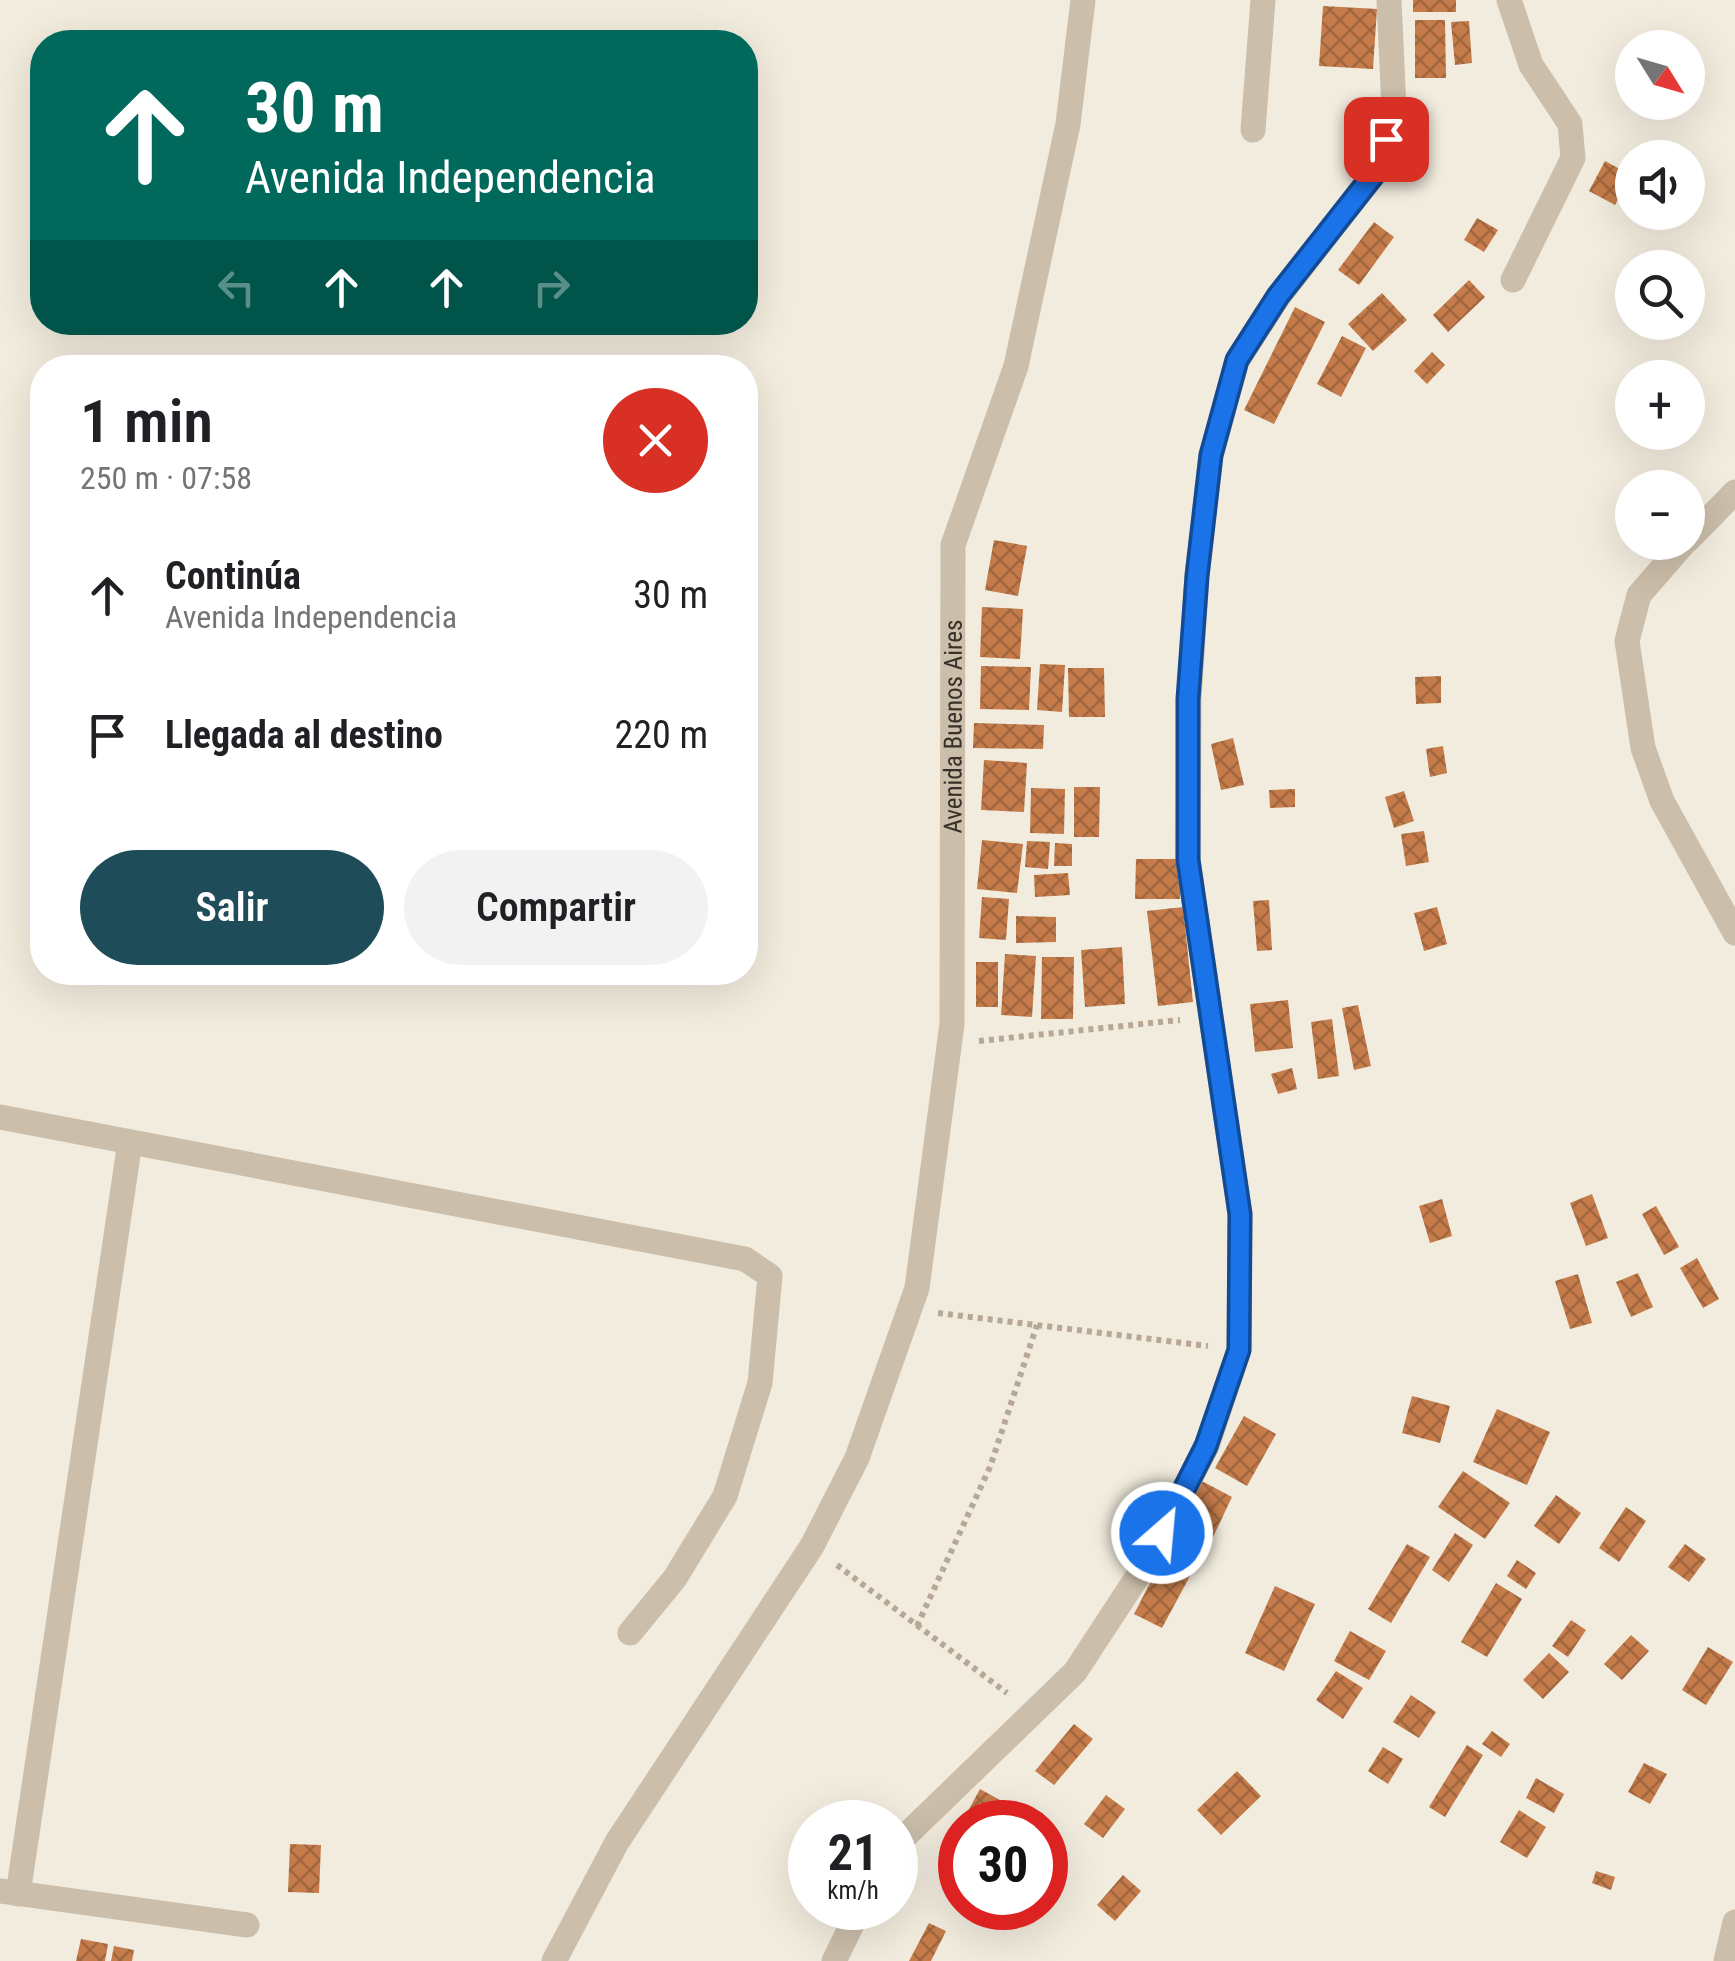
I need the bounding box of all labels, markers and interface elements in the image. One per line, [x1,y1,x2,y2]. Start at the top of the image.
north arrow [1615,30,1705,120]
map controls [1615,30,1705,560]
text: 30 m [245,67,384,149]
icon: ahead [80,70,210,200]
pin [1344,97,1429,182]
icon: arrive [1359,112,1414,167]
button: sound [1615,140,1705,230]
text: Avenida Independencia [245,151,656,204]
button: search [1615,250,1705,340]
icon: left [209,260,264,315]
icon: ahead [314,260,369,315]
icon: ahead [419,260,474,315]
icon: right [524,260,579,315]
button: + [1615,360,1705,450]
text: 1 min [80,386,213,457]
button: close [603,388,708,493]
text: 250 m · 07:58 [80,459,252,497]
button: − [1615,470,1705,560]
text: Continúa [165,554,301,598]
icon: ahead [80,568,135,623]
text: 30 m [633,573,708,617]
text: Avenida Independencia [165,598,457,636]
street label: Avenida Buenos Aires [938,619,967,834]
icon: arrive [80,708,135,763]
text: Llegada al destino [165,713,443,757]
text: 220 m [614,713,708,757]
button: Salir [80,850,384,965]
button: Compartir [404,850,708,965]
position arrow [1110,1481,1214,1585]
speed limit sign: 30 [938,1800,1068,1930]
text: 21 [828,1824,878,1882]
text: km/h [827,1876,879,1905]

